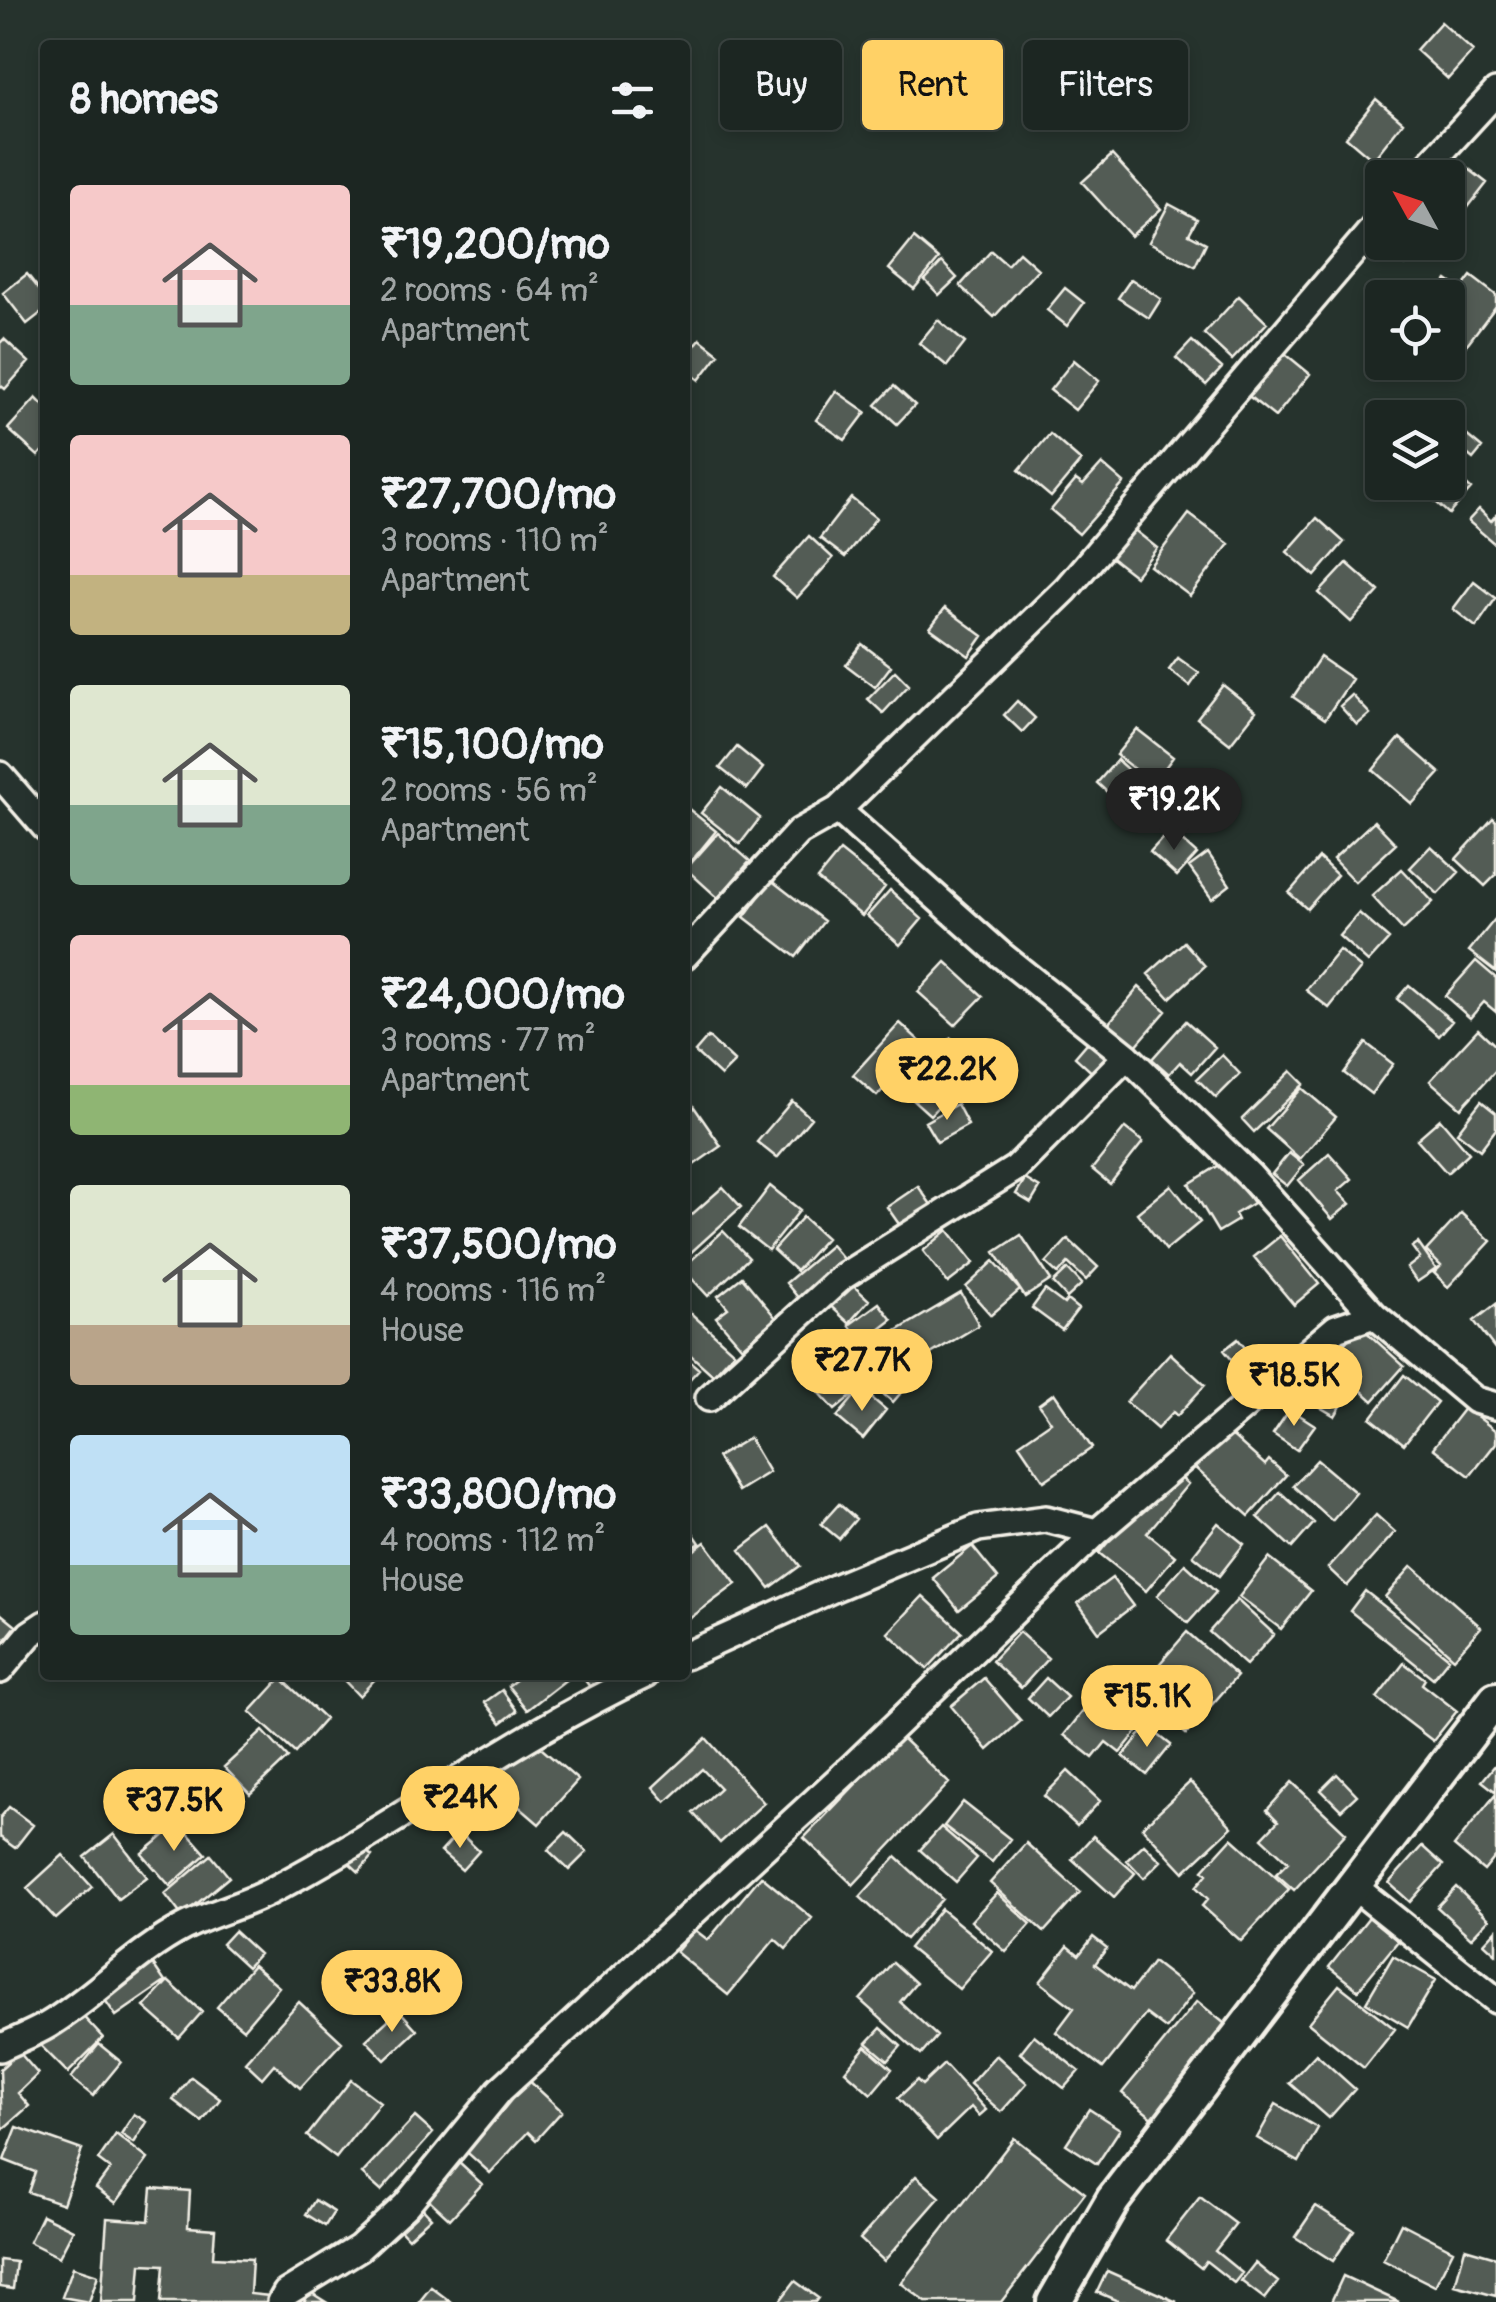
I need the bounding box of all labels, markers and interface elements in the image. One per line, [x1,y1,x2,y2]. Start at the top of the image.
chip: Buy [720,40,842,130]
chip: Rent [862,40,1003,130]
chip: Filters [1023,40,1188,130]
icon: filters [605,73,660,128]
text: 8 homes [70,74,218,126]
north arrow [1365,160,1465,260]
map controls [1365,160,1465,500]
text: ₹19,200/mo [380,219,610,271]
icon: home [150,225,270,345]
text: 2 rooms · 64 m² [380,271,599,311]
button: locate [1365,280,1465,380]
text: Apartment [380,311,529,351]
button: layers [1365,400,1465,500]
text: ₹27,700/mo [380,469,616,521]
icon: home [150,475,270,595]
text: 3 rooms · 110 m² [380,521,609,561]
text: Apartment [380,561,529,601]
text: ₹15,100/mo [380,719,604,771]
icon: home [150,725,270,845]
pin: ₹19.2K [1093,768,1255,853]
text: 2 rooms · 56 m² [380,771,598,811]
text: ₹19.2K [1128,780,1220,820]
text: Apartment [380,811,529,851]
text: ₹24,000/mo [380,969,625,1021]
icon: home [150,975,270,1095]
text: 3 rooms · 77 m² [380,1021,596,1061]
pin: ₹22.2K [866,1038,1028,1123]
text: ₹22.2K [897,1050,997,1090]
text: Apartment [380,1061,529,1101]
text: ₹37,500/mo [380,1219,617,1271]
icon: home [150,1225,270,1345]
text: 4 rooms · 116 m² [380,1271,606,1311]
text: House [380,1311,464,1351]
pin: ₹27.7K [781,1329,943,1414]
text: ₹27.7K [813,1341,911,1381]
pin: ₹18.5K [1213,1344,1375,1429]
text: ₹18.5K [1248,1356,1340,1396]
text: ₹33,800/mo [380,1469,616,1521]
icon: home [150,1475,270,1595]
text: 4 rooms · 112 m² [380,1521,605,1561]
text: House [380,1561,464,1601]
pin: ₹15.1K [1066,1665,1228,1750]
text: ₹15.1K [1103,1677,1191,1717]
pin: ₹24K [401,1766,519,1851]
pin: ₹37.5K [93,1769,255,1854]
text: ₹24K [423,1778,497,1818]
text: ₹37.5K [125,1781,223,1821]
pin: ₹33.8K [311,1950,473,2035]
text: ₹33.8K [343,1962,441,2002]

